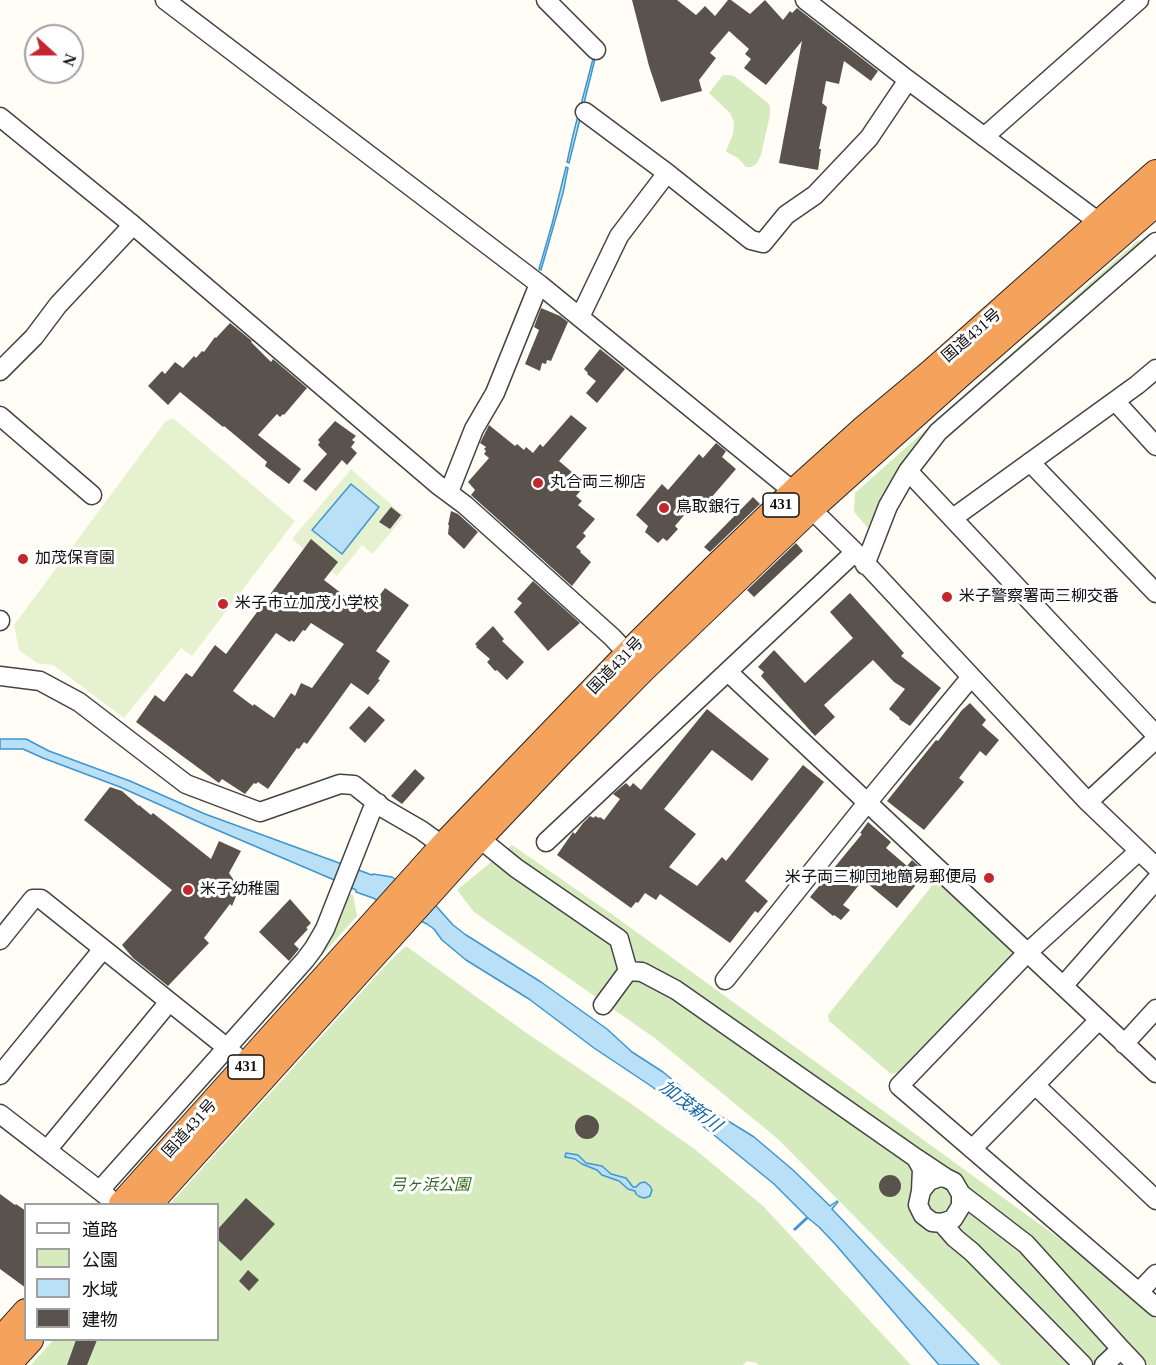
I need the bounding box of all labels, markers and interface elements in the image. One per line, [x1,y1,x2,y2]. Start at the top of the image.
north arrow [24,24,84,84]
text: N [59,51,79,68]
street label: 国道431号 [939,305,1005,367]
place label: 丸合両三柳店 [550,473,646,493]
marker: 丸合両三柳店 [531,476,545,490]
road number: 431 [763,493,799,517]
place label: 鳥取銀行 [676,498,740,518]
marker: 鳥取銀行 [657,501,671,515]
place label: 加茂保育園 [35,549,115,569]
marker: 加茂保育園 [16,552,30,566]
place label: 米子警察署両三柳交番 [959,587,1119,607]
marker: 米子警察署両三柳交番 [940,590,954,604]
place label: 米子市立加茂小学校 [235,594,379,614]
marker: 米子市立加茂小学校 [216,597,230,611]
street label: 国道431号 [584,633,648,699]
place label: 米子両三柳団地簡易郵便局 [785,868,977,888]
marker: 米子両三柳団地簡易郵便局 [982,871,996,885]
place label: 米子幼稚園 [200,880,280,900]
marker: 米子幼稚園 [181,883,195,897]
road number: 431 [228,1055,264,1079]
water label: 加茂新川 [655,1077,725,1137]
street label: 国道431号 [159,1096,221,1162]
park label: 弓ヶ浜公園 [390,1176,470,1196]
legend [24,1203,219,1341]
text: 道路 [82,1220,118,1240]
text: 公園 [82,1250,118,1270]
text: 水域 [82,1280,118,1300]
text: 建物 [82,1310,118,1330]

